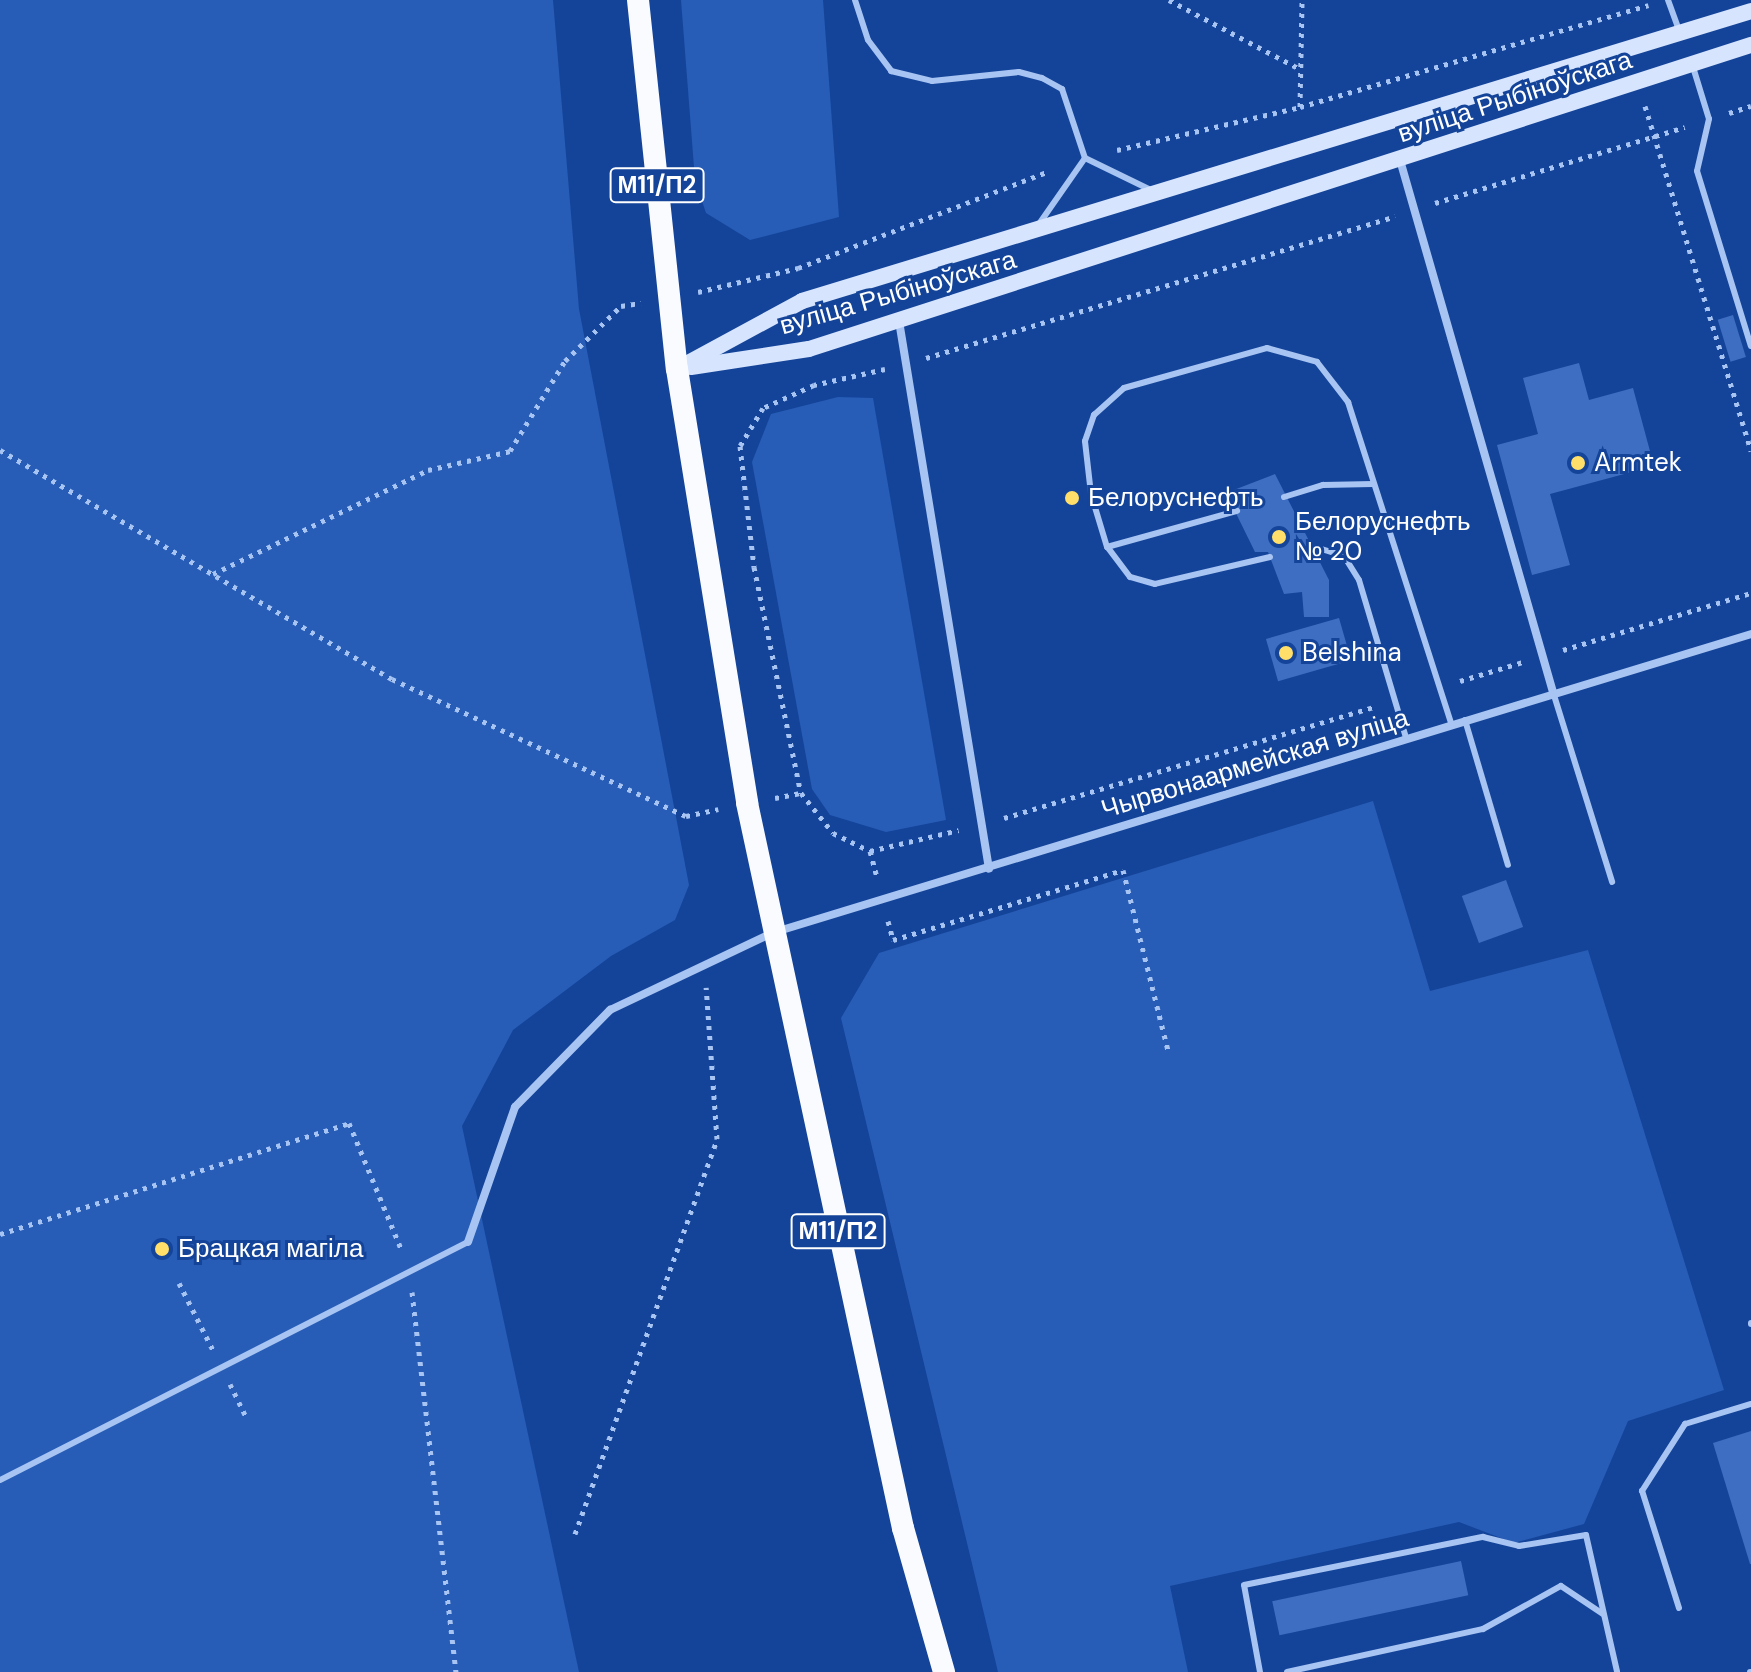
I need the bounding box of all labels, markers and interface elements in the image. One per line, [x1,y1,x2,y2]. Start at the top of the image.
street label: вуліца Рыбіноўскага [1394,44,1636,150]
road number: М11/П2 [609,165,705,205]
street label: вуліца Рыбіноўскага [776,244,1020,342]
place label: Armtek [1594,447,1682,479]
marker: Armtek [1569,454,1587,472]
place label: Белоруснефть [1088,482,1264,514]
marker: Белоруснефть [1063,489,1081,507]
place label: Белоруснефть № 20 [1295,506,1471,568]
marker: Белоруснефть № 20 [1270,528,1288,546]
place label: Belshina [1302,637,1402,669]
marker: Belshina [1277,644,1295,662]
street label: Чырвонаармейская вуліца [1098,702,1412,826]
road number: М11/П2 [790,1211,886,1251]
place label: Брацкая магіла [178,1233,364,1265]
marker: Брацкая магіла [153,1240,171,1258]

